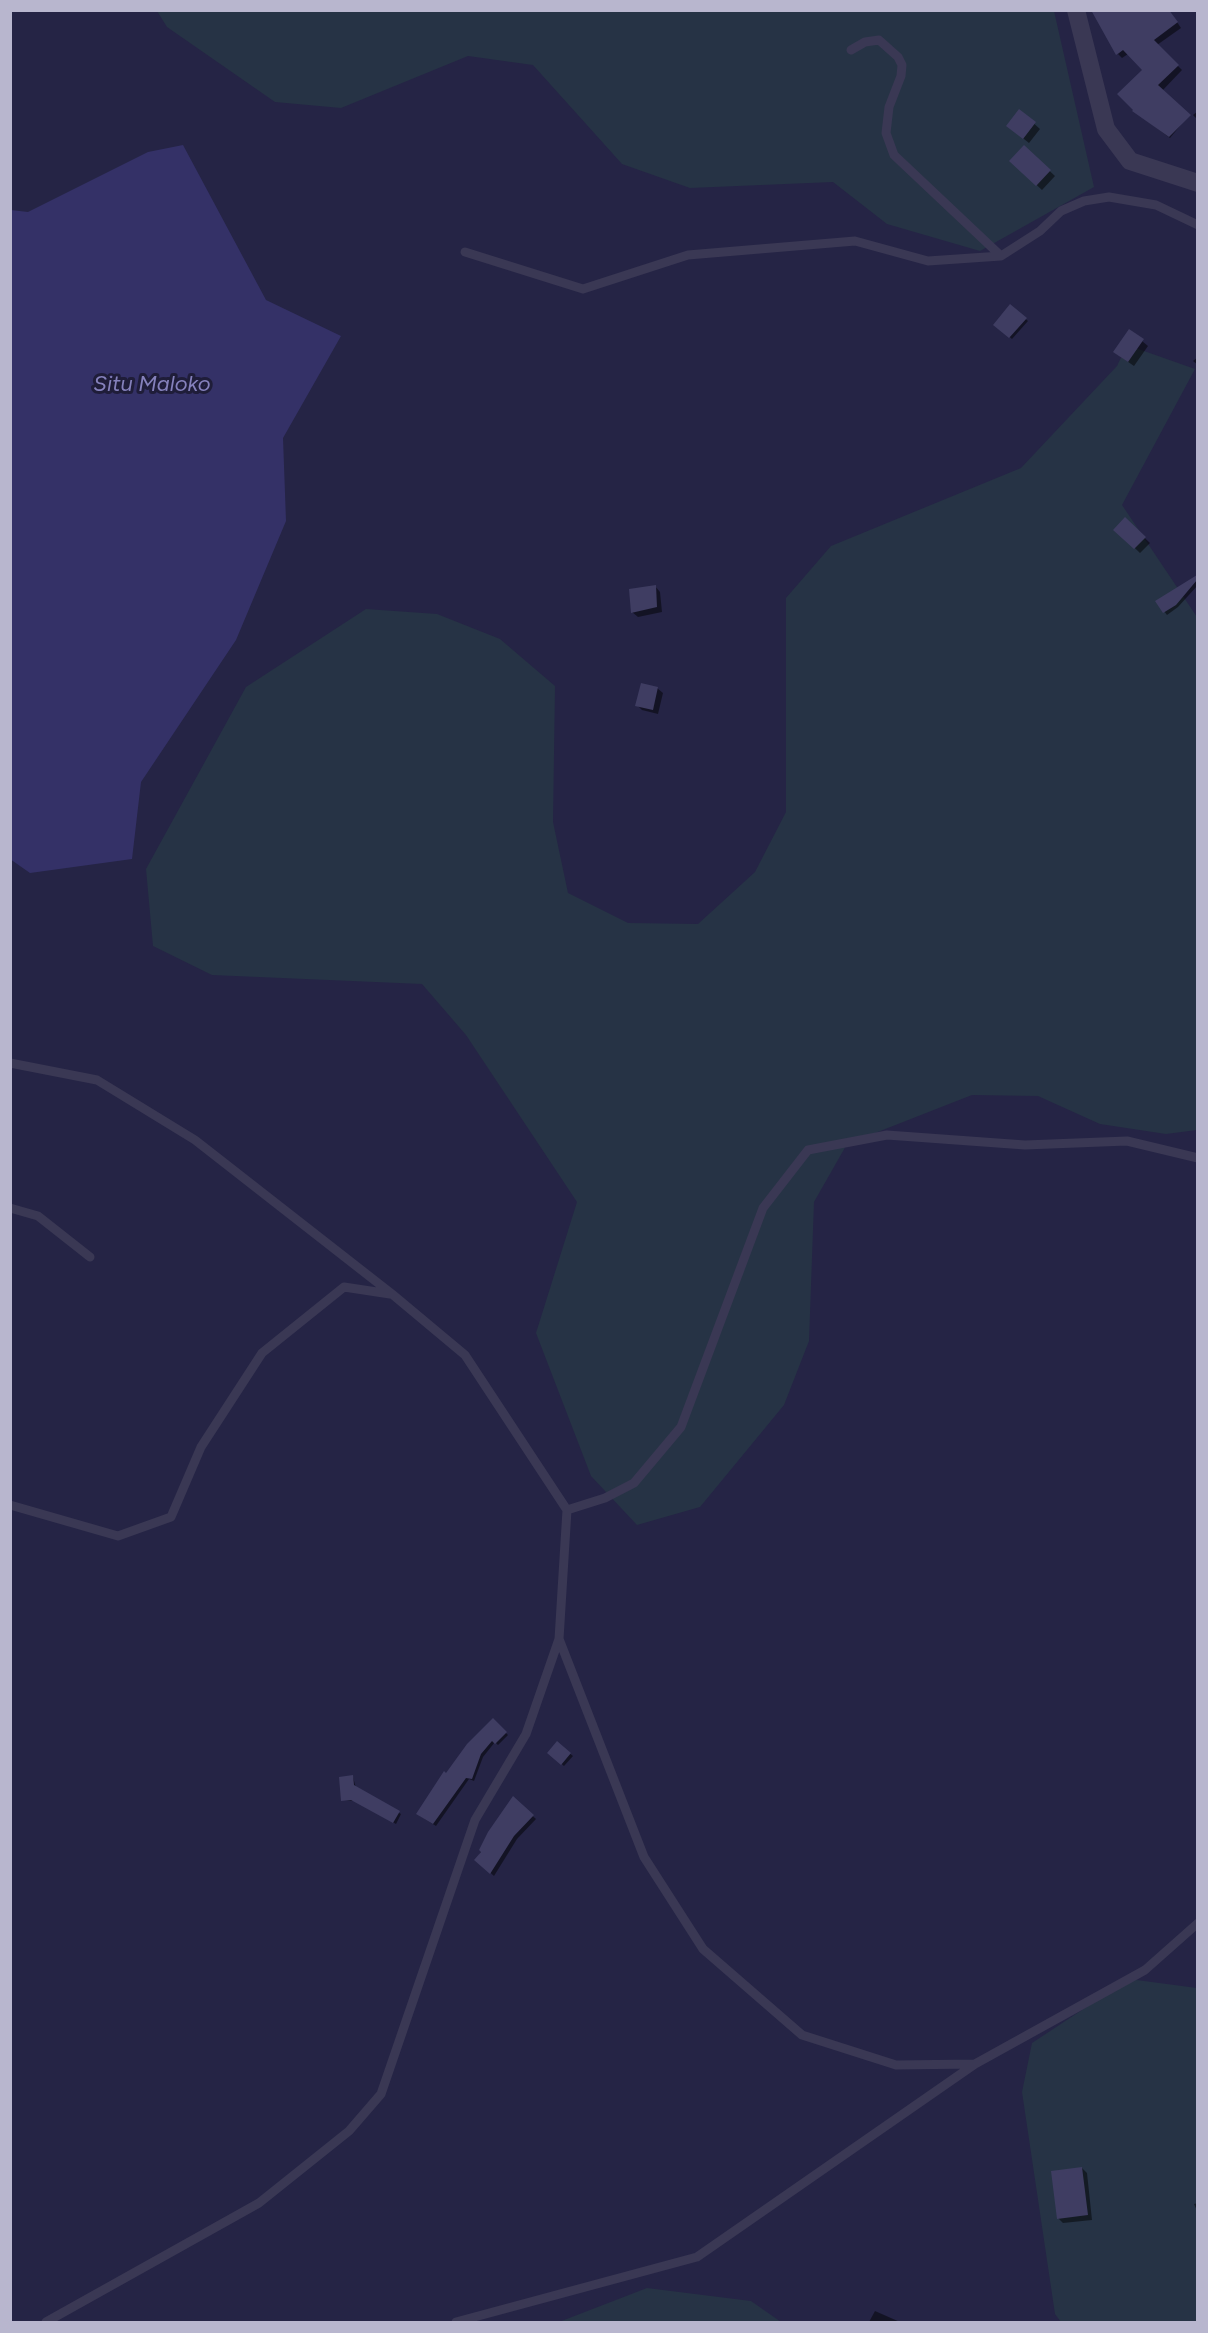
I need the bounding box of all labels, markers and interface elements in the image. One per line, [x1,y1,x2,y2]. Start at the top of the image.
water label: Situ Maloko [93,372,211,398]

